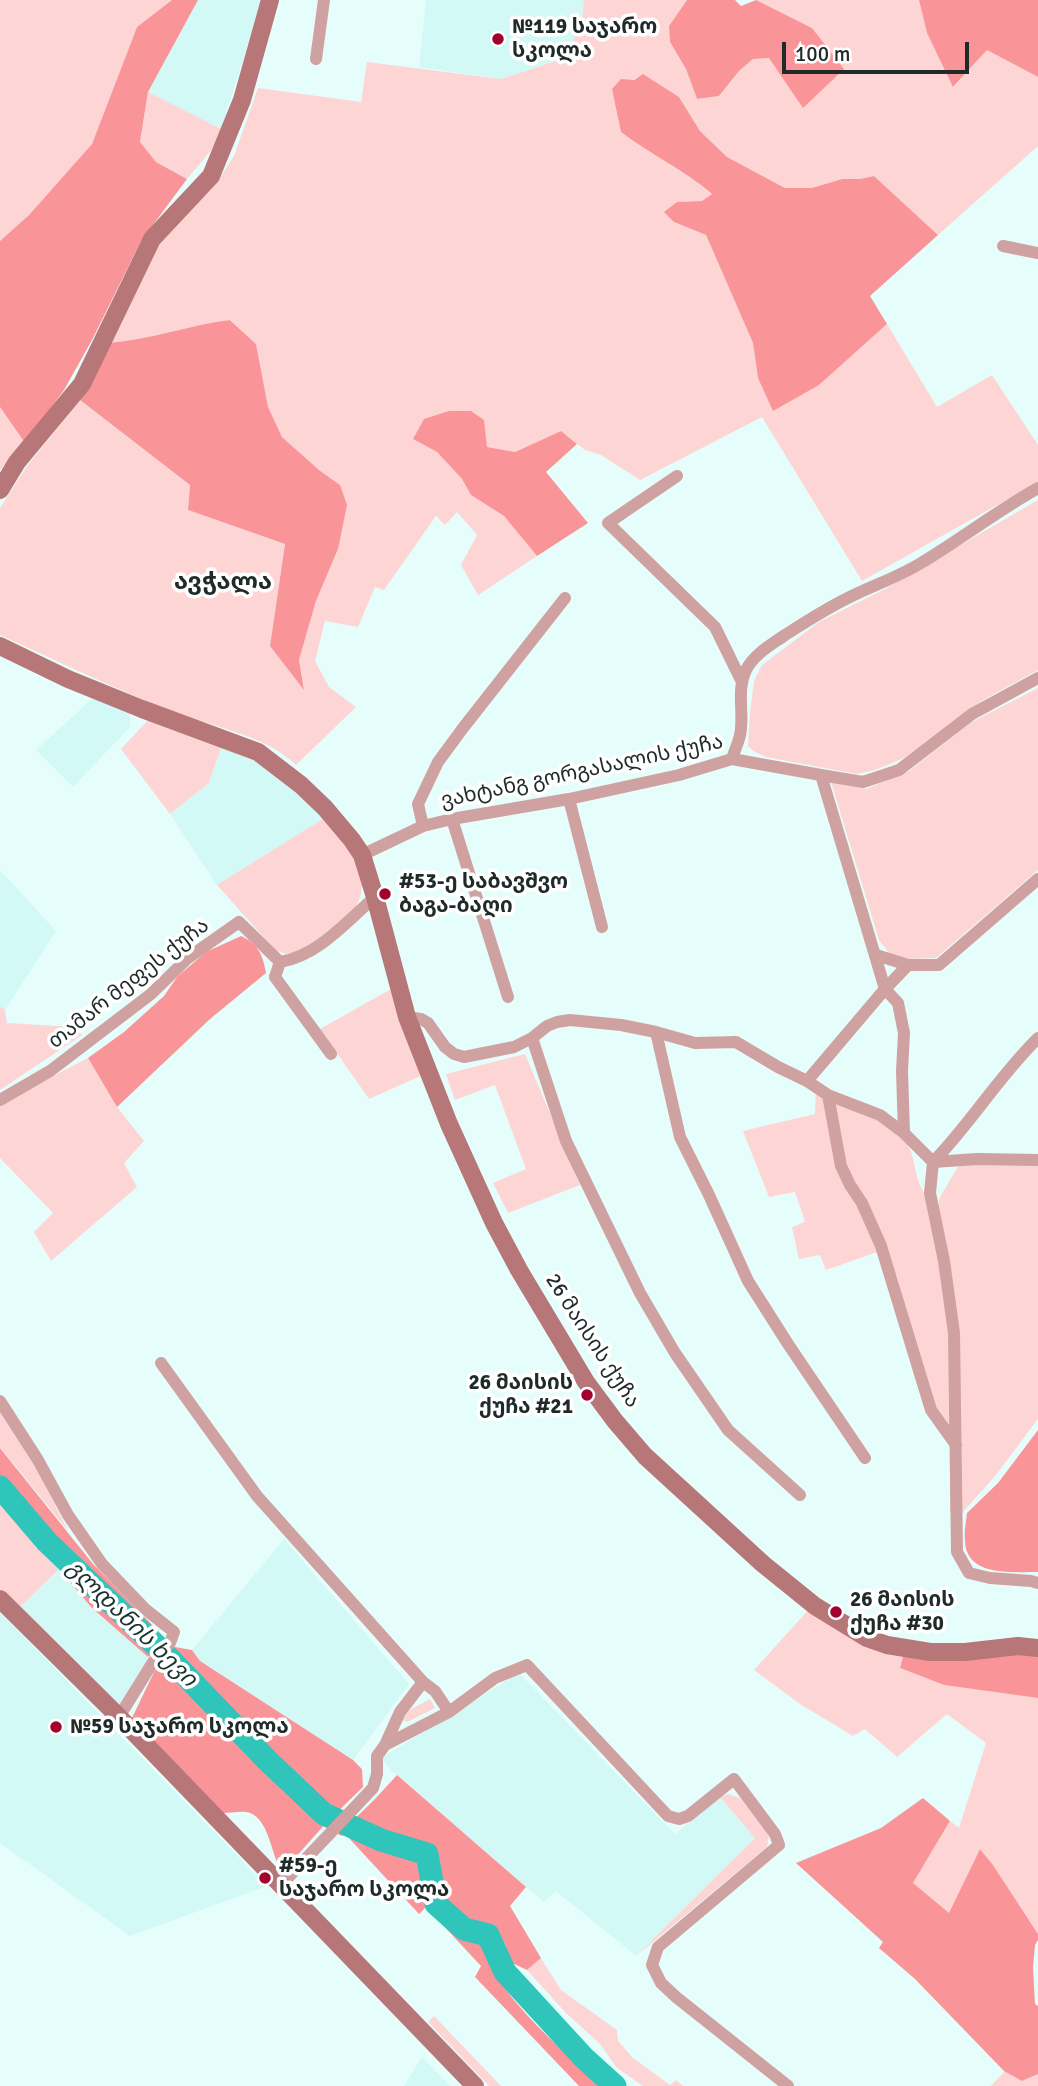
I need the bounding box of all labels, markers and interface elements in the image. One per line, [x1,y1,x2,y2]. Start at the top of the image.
place label: №119 საჯარო სკოლა [512,14,657,64]
scale bar [786,28,973,72]
marker: №119 საჯარო სკოლა [490,31,506,47]
text: 100 m [795,41,850,67]
district label: ავჭალა [174,569,272,597]
street label: ვახტანგ გორგასალის ქუჩა [439,730,725,814]
place label: #53-ე საბავშვო ბაგა-ბაღი [399,869,568,919]
marker: #53-ე საბავშვო ბაგა-ბაღი [377,886,393,902]
street label: თამარ მეფეს ქუჩა [44,913,214,1055]
street label: 26 მაისის ქუჩა [539,1269,645,1413]
place label: 26 მაისის ქუჩა #21 [468,1370,573,1420]
marker: 26 მაისის ქუჩა #21 [579,1387,595,1403]
water label: გლდანის ხევი [60,1555,202,1693]
place label: 26 მაისის ქუჩა #30 [850,1587,955,1637]
marker: 26 მაისის ქუჩა #30 [828,1604,844,1620]
place label: №59 საჯარო სკოლა [70,1714,289,1740]
marker: №59 საჯარო სკოლა [48,1719,64,1735]
place label: #59-ე საჯარო სკოლა [279,1853,449,1903]
marker: #59-ე საჯარო სკოლა [257,1870,273,1886]

